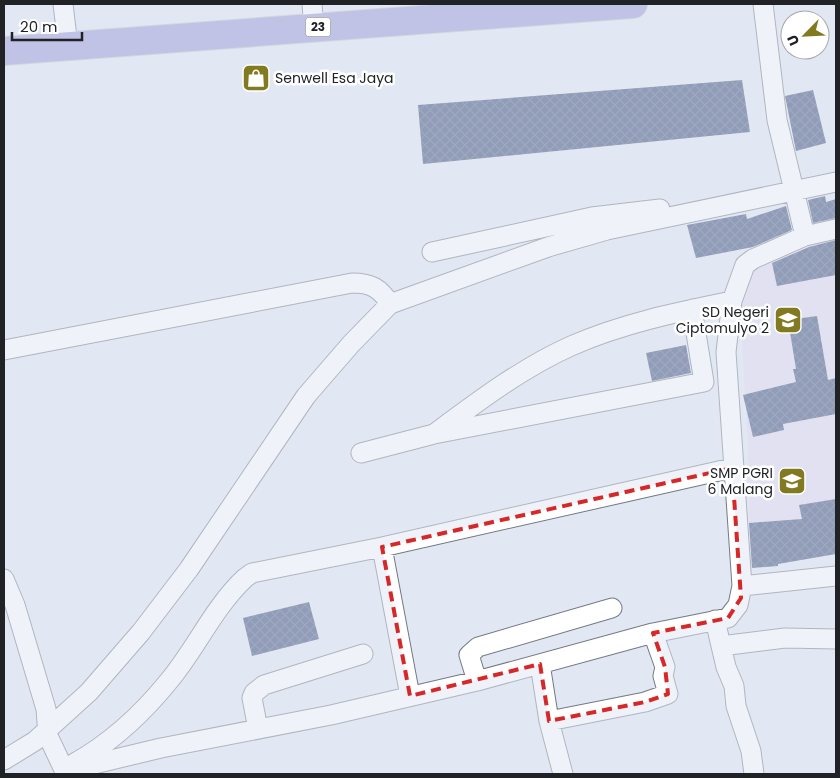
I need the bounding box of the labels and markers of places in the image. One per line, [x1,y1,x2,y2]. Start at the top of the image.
shop icon: Senwell Esa Jaya [241,63,271,93]
place label: Senwell Esa Jaya [275,68,394,88]
place label: SD Negeri Ciptomulyo 2 [676,302,769,338]
school or university icon: SD Negeri Ciptomulyo 2 [773,305,803,335]
place label: SMP PGRI 6 Malang [708,463,773,499]
school or university icon: SMP PGRI 6 Malang [777,466,807,496]

